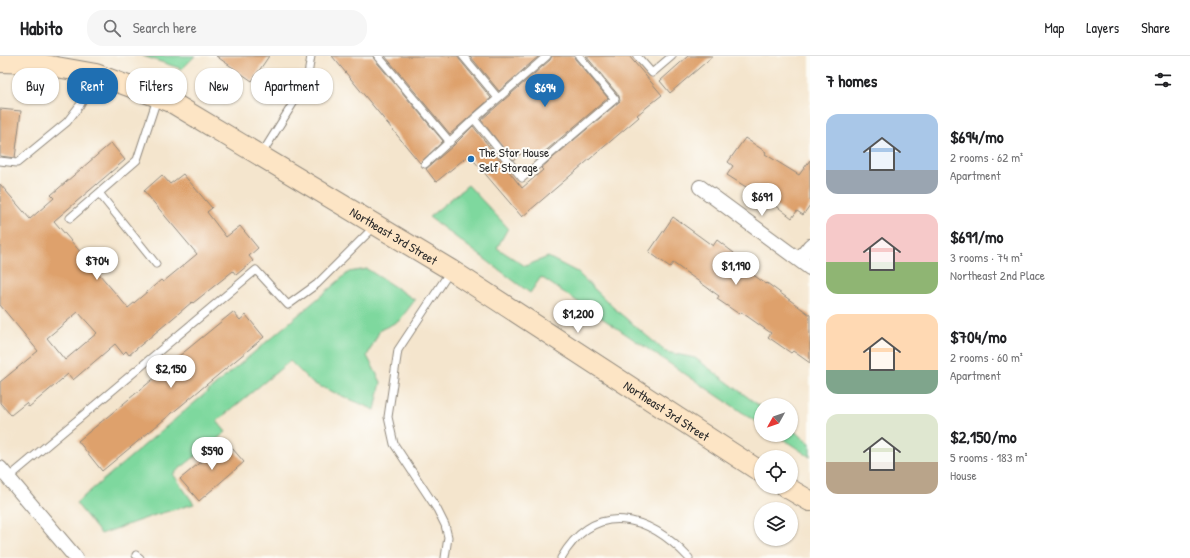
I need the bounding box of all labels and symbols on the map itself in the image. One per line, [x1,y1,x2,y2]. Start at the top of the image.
pin: $694 [521,74,569,108]
place label: The Stor House Self Storage [479,143,549,176]
marker: The Stor House Self Storage [466,154,476,164]
pin: $691 [738,183,786,217]
street label: Northeast 3rd Street [347,203,442,269]
pin: $704 [73,247,121,281]
pin: $1,190 [703,252,769,286]
pin: $1,200 [545,300,611,334]
pin: $2,150 [138,355,204,389]
street label: Northeast 3rd Street [620,376,714,445]
north arrow [754,398,798,442]
pin: $590 [188,437,236,471]

